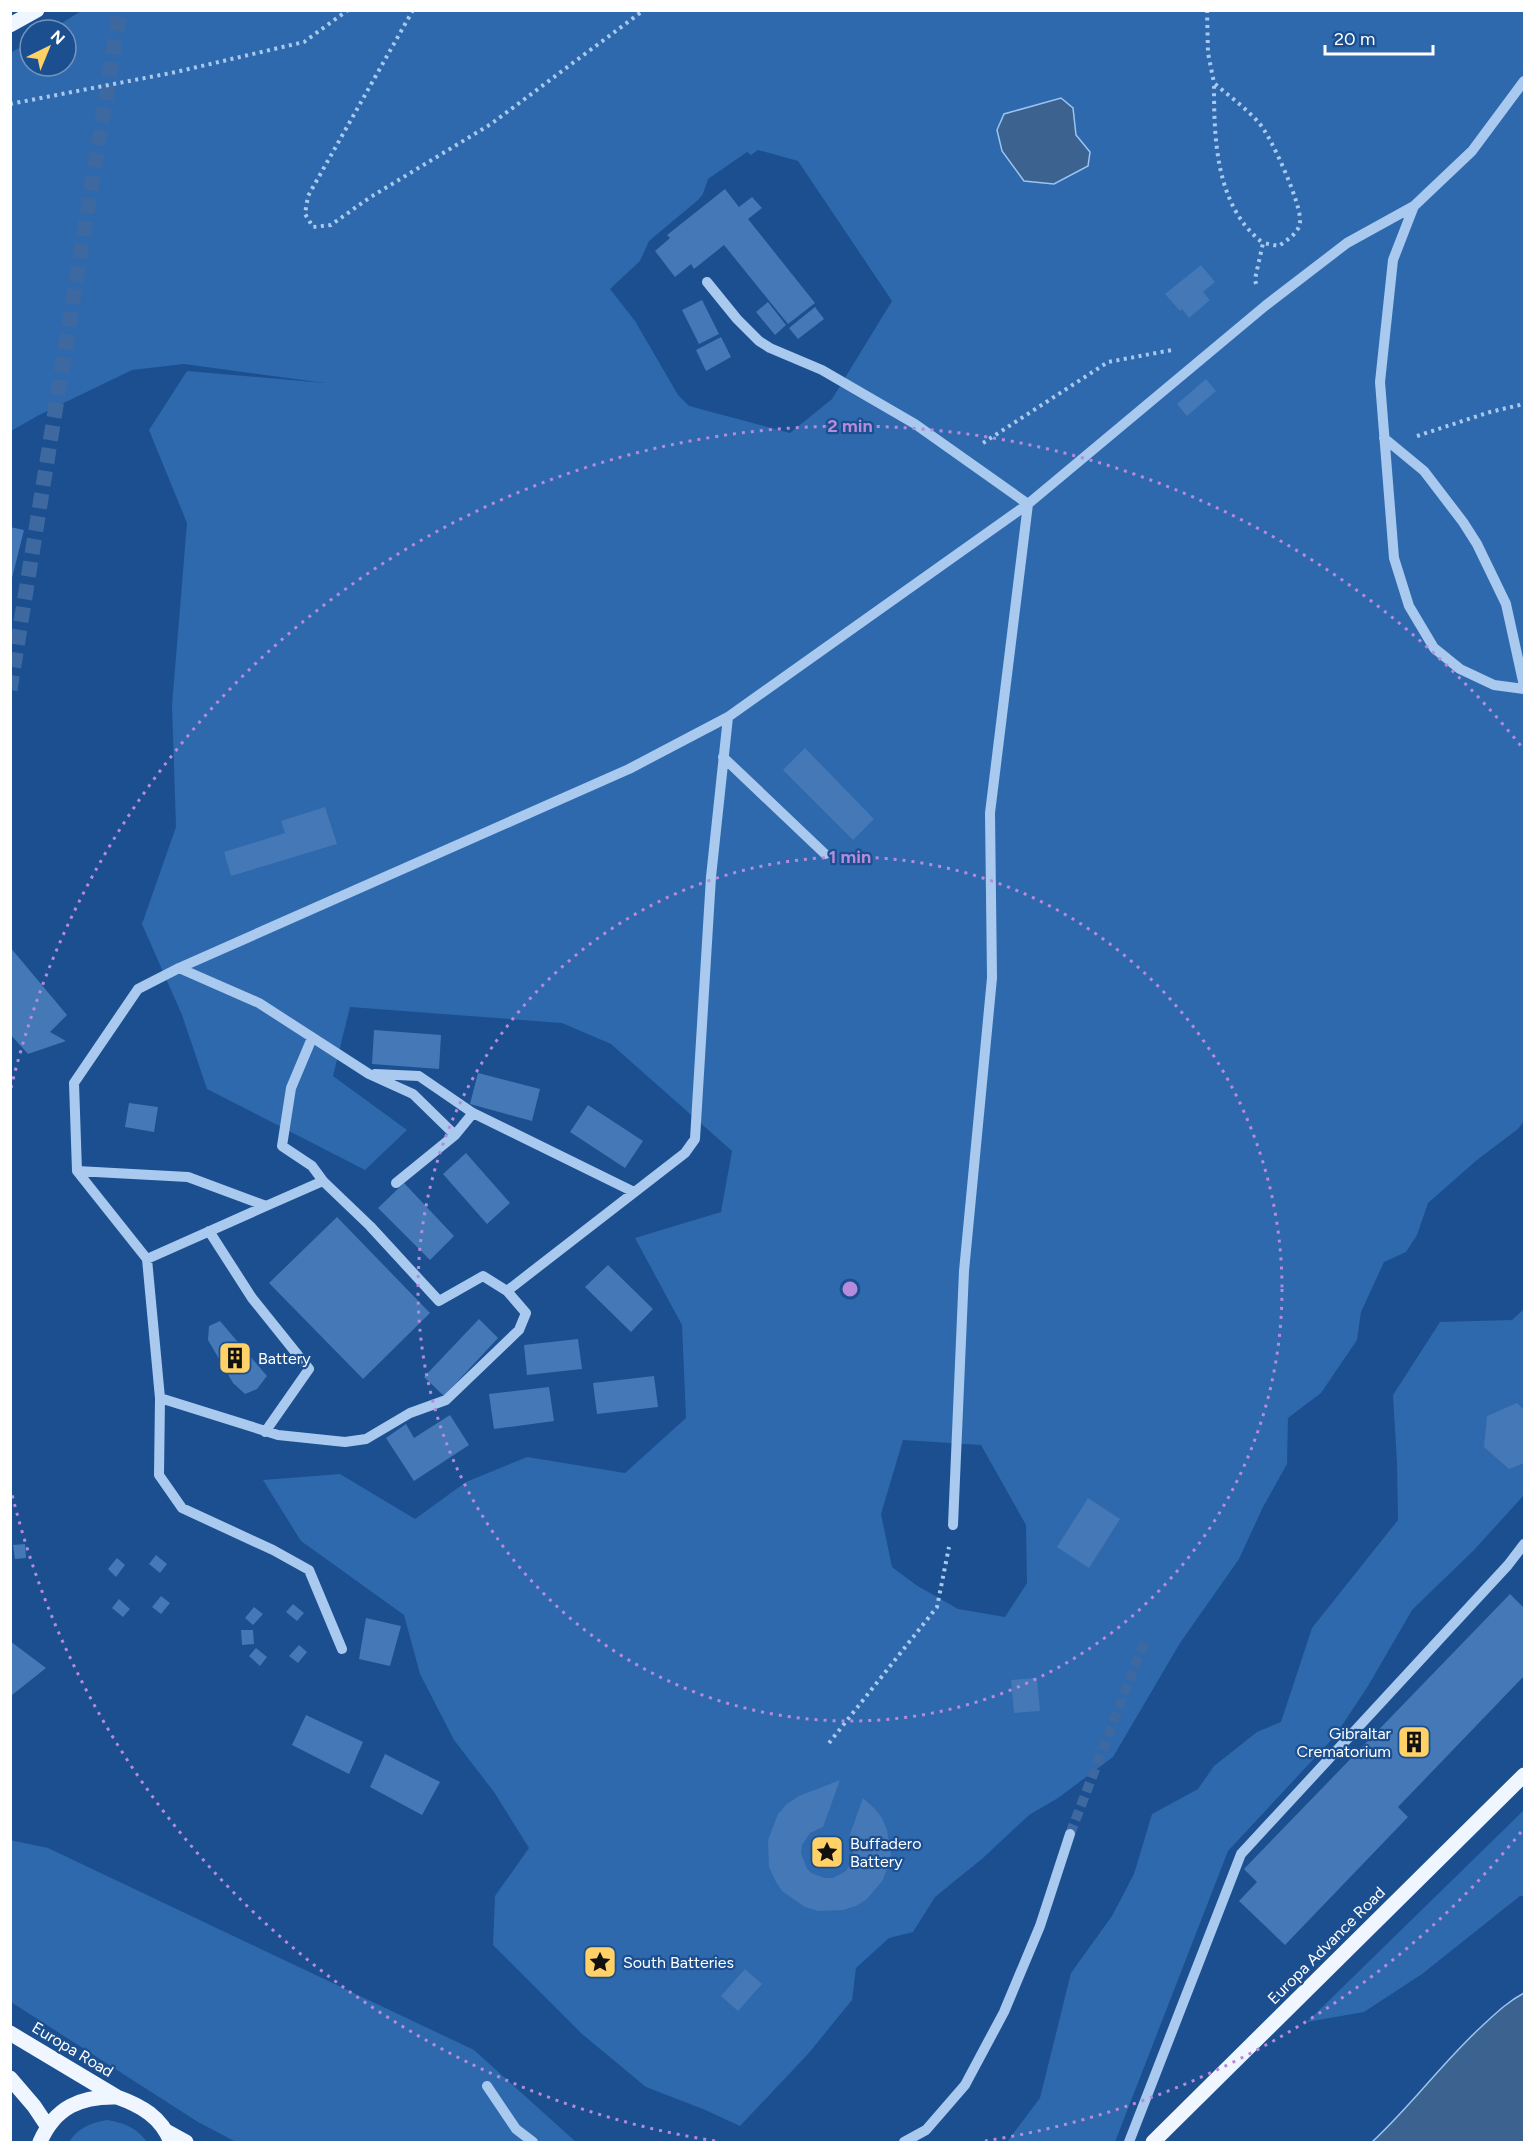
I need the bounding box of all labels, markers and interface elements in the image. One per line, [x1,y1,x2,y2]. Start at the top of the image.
north arrow [18,18,78,78]
scale bar [1325,18,1433,56]
text: N [47,26,69,49]
text: 20 m [1334,28,1375,50]
text: 2 min [827,415,873,437]
text: 1 min [829,846,871,868]
centre of rings [840,1279,860,1299]
building icon: Battery [217,1340,253,1376]
place label: Battery [258,1349,311,1368]
place label: Gibraltar Crematorium [1297,1724,1392,1761]
building icon: Gibraltar Crematorium [1396,1724,1432,1760]
place icon: Buffadero Battery [809,1834,845,1870]
place label: Buffadero Battery [850,1834,921,1871]
street label: Europa Advance Road [1264,1883,1389,2008]
place icon: South Batteries [582,1944,618,1980]
place label: South Batteries [623,1953,734,1972]
street label: Europa Road [29,2018,117,2081]

